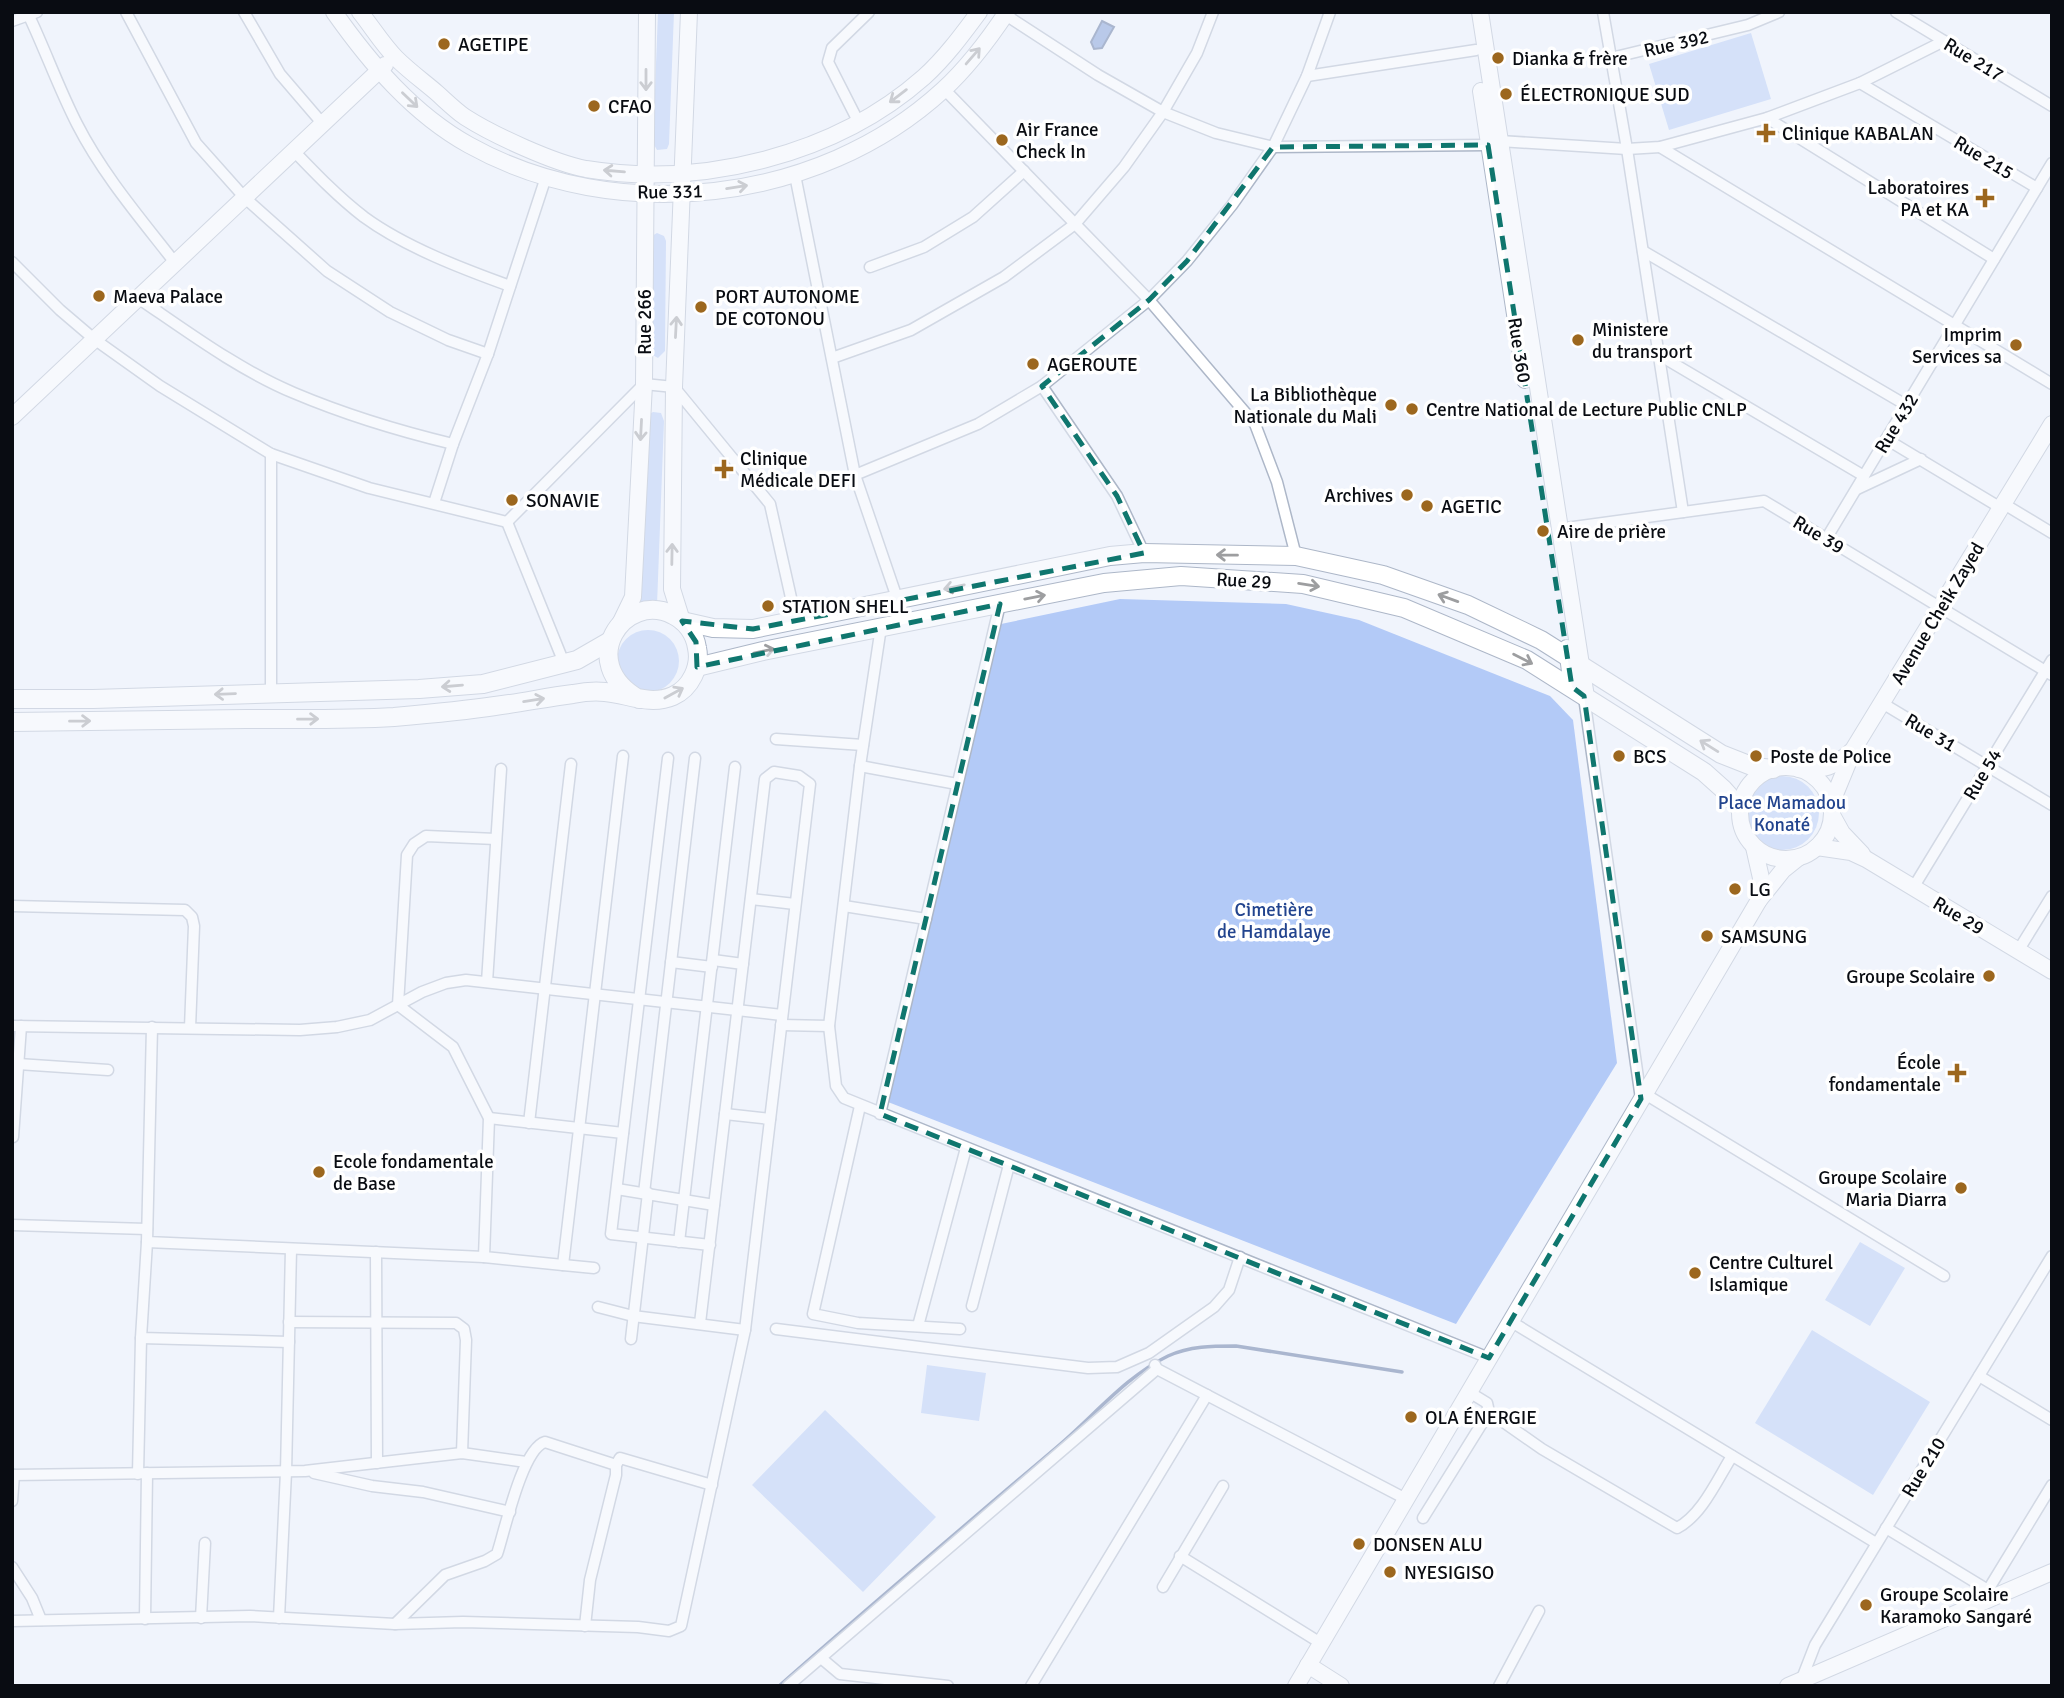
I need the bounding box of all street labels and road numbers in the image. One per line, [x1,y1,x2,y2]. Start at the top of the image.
street label: Rue 392 [1641,25,1711,63]
street label: Rue 217 [1939,33,2008,87]
street label: Rue 215 [1949,131,2018,185]
street label: Rue 331 [637,179,703,205]
street label: Rue 266 [633,289,657,355]
street label: Rue 360 [1502,316,1536,385]
street label: Rue 432 [1870,389,1924,458]
street label: Rue 39 [1788,510,1848,559]
street label: Avenue Cheik Zayed [1886,538,1990,689]
street label: Rue 29 [1216,568,1272,594]
street label: Rue 31 [1900,708,1960,757]
street label: Rue 54 [1958,745,2007,805]
street label: Rue 29 [1928,891,1988,940]
street label: Rue 210 [1897,1433,1951,1502]

